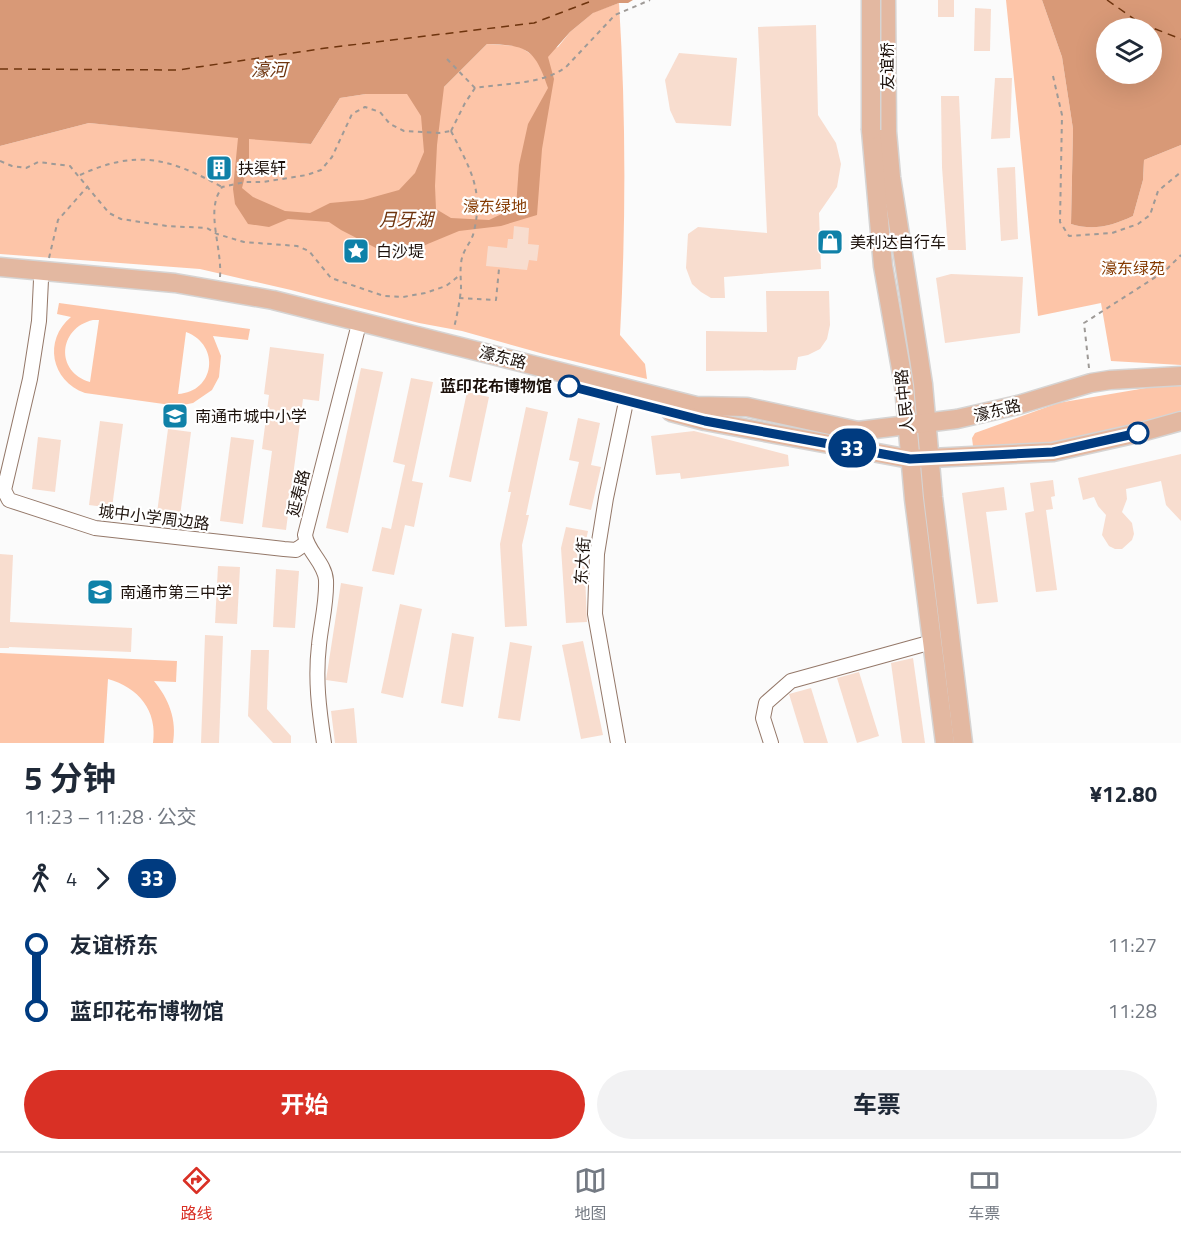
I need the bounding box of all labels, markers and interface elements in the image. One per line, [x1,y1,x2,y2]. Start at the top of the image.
map controls [1096,18,1162,84]
button: layers [1096,18,1162,84]
street label: 友谊桥 [875,42,899,90]
water label: 濠河 [251,56,290,83]
building icon: 扶渠轩 [204,153,234,183]
place label: 扶渠轩 [238,156,286,180]
park label: 濠东绿地 [463,194,527,218]
water label: 月牙湖 [379,206,436,233]
shop icon: 美利达自行车 [815,227,845,257]
place label: 美利达自行车 [850,230,946,254]
place icon: 白沙堤 [341,236,371,266]
place label: 白沙堤 [376,239,424,263]
park label: 濠东绿苑 [1101,256,1165,280]
street label: 濠东路 [477,340,529,374]
street label: 人民中路 [889,368,919,434]
place label: 蓝印花布博物馆 [440,374,552,398]
marker: 蓝印花布博物馆 [558,375,580,397]
street label: 濠东路 [971,393,1023,427]
school or university icon: 南通市城中小学 [160,401,190,431]
place label: 南通市城中小学 [195,404,307,428]
unlabelled marker [1127,422,1149,444]
line badge: 33 [825,428,879,468]
text: 33 [840,432,864,464]
street label: 延寿路 [281,467,315,519]
street label: 城中小学周边路 [97,498,211,536]
street label: 东大街 [568,536,596,586]
school or university icon: 南通市第三中学 [85,577,115,607]
place label: 南通市第三中学 [120,580,232,604]
text: 5 分钟 [24,753,116,803]
text: ¥12.80 [1090,777,1157,811]
text: 11:23 – 11:28 · 公交 [24,801,197,832]
icon: walk [24,862,57,895]
icon: forward [86,862,119,895]
text: 33 [140,862,164,894]
text: 4 [66,863,77,894]
text: 友谊桥东 [70,928,158,962]
text: 11:27 [1108,929,1157,960]
text: 蓝印花布博物馆 [70,994,224,1028]
text: 11:28 [1108,995,1157,1026]
button: 开始 [24,1070,585,1139]
button: 车票 [597,1070,1157,1139]
tab: 路线 [180,1164,213,1225]
tab: 地图 [574,1164,607,1225]
tab: 车票 [968,1164,1001,1225]

